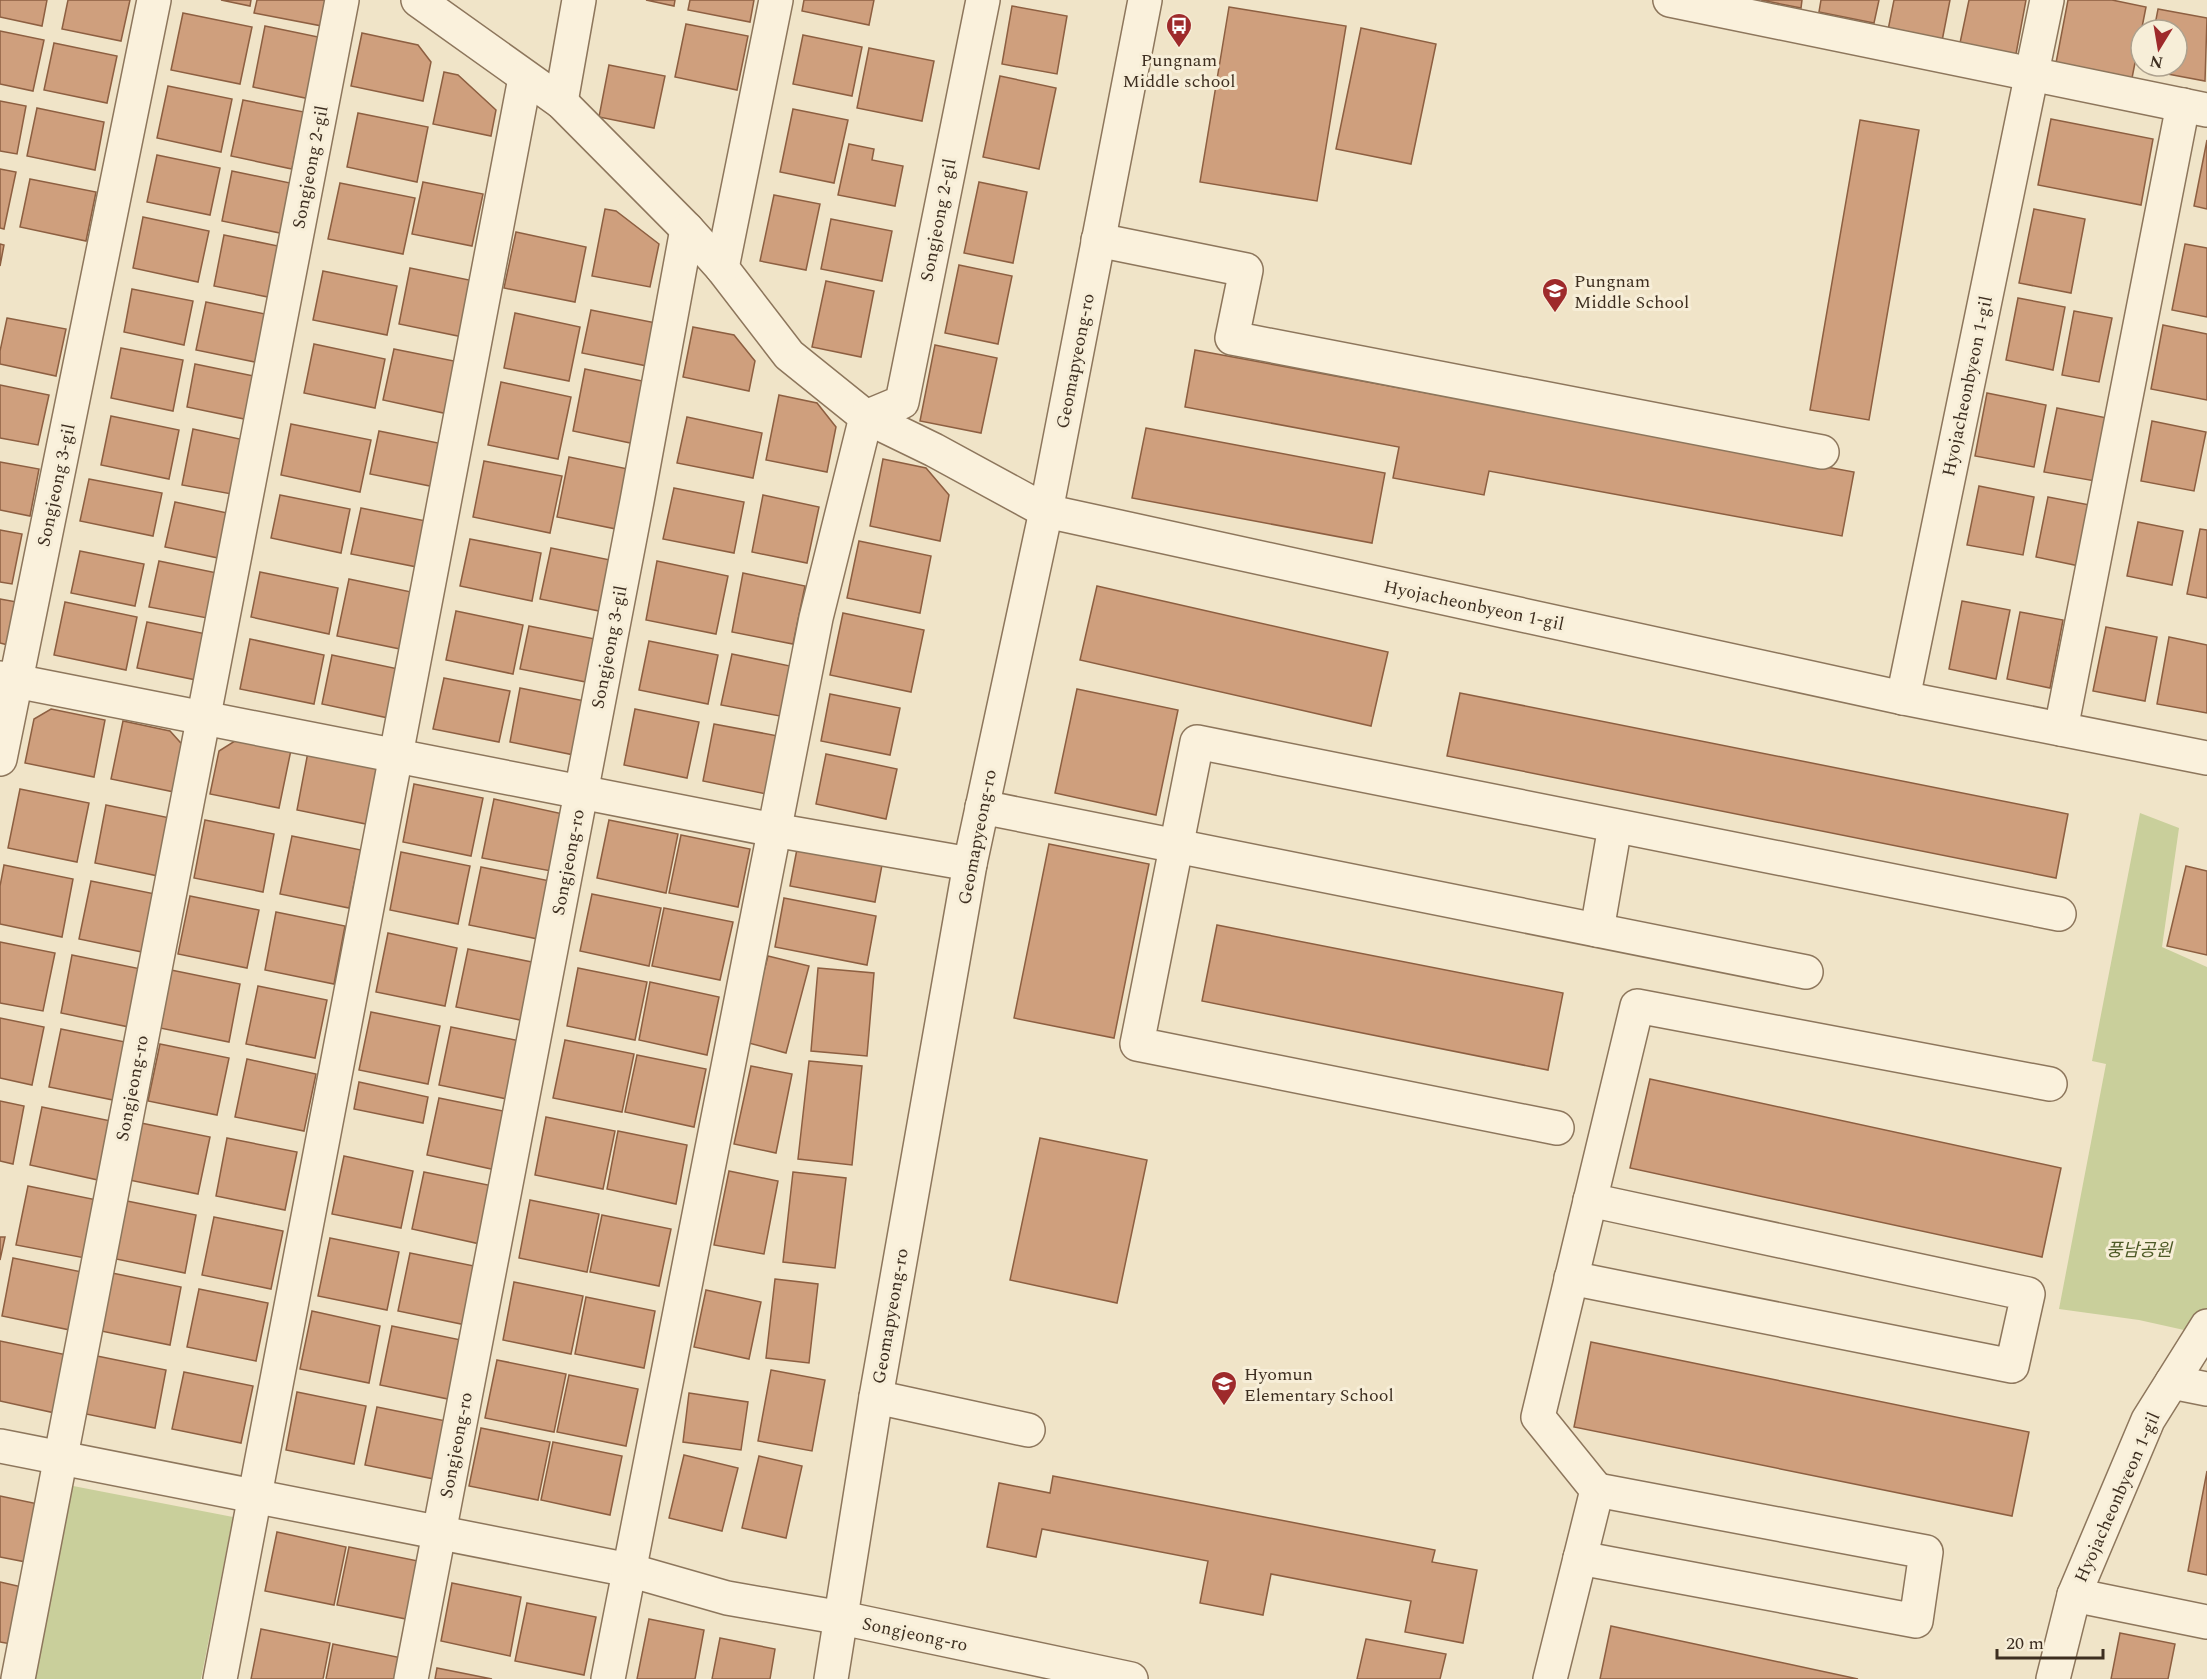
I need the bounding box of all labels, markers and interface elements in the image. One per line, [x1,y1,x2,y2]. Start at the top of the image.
bus stop icon: Pungnam Middle school [1164,11,1194,49]
north arrow [2129,18,2189,78]
place label: Pungnam Middle school [1122,47,1236,95]
text: N [2148,49,2165,75]
street label: Songjeong 2-gil [285,103,336,231]
street label: Songjeong 2-gil [913,156,964,284]
place label: Pungnam Middle School [1574,268,1689,316]
school or university icon: Pungnam Middle School [1540,276,1570,314]
street label: Geomapyeong-ro [1049,291,1102,431]
street label: Hyojacheonbyeon 1-gil [1935,293,2000,479]
street label: Songjeong 3-gil [30,421,83,549]
street label: Hyojacheonbyeon 1-gil [1381,573,1567,638]
street label: Songjeong 3-gil [584,583,635,711]
street label: Geomapyeong-ro [951,767,1004,907]
street label: Songjeong-ro [545,807,592,917]
street label: Songjeong-ro [109,1033,156,1143]
park label: 풍남공원 [2106,1237,2174,1264]
street label: Geomapyeong-ro [865,1246,916,1386]
place label: Hyomun Elementary School [1244,1361,1394,1409]
school or university icon: Hyomun Elementary School [1209,1369,1239,1407]
street label: Songjeong-ro [433,1390,480,1500]
street label: Hyojacheonbyeon 1-gil [2068,1408,2167,1587]
street label: Songjeong-ro [859,1610,970,1659]
scale bar [1997,1622,2104,1660]
text: 20 m [2006,1630,2044,1657]

